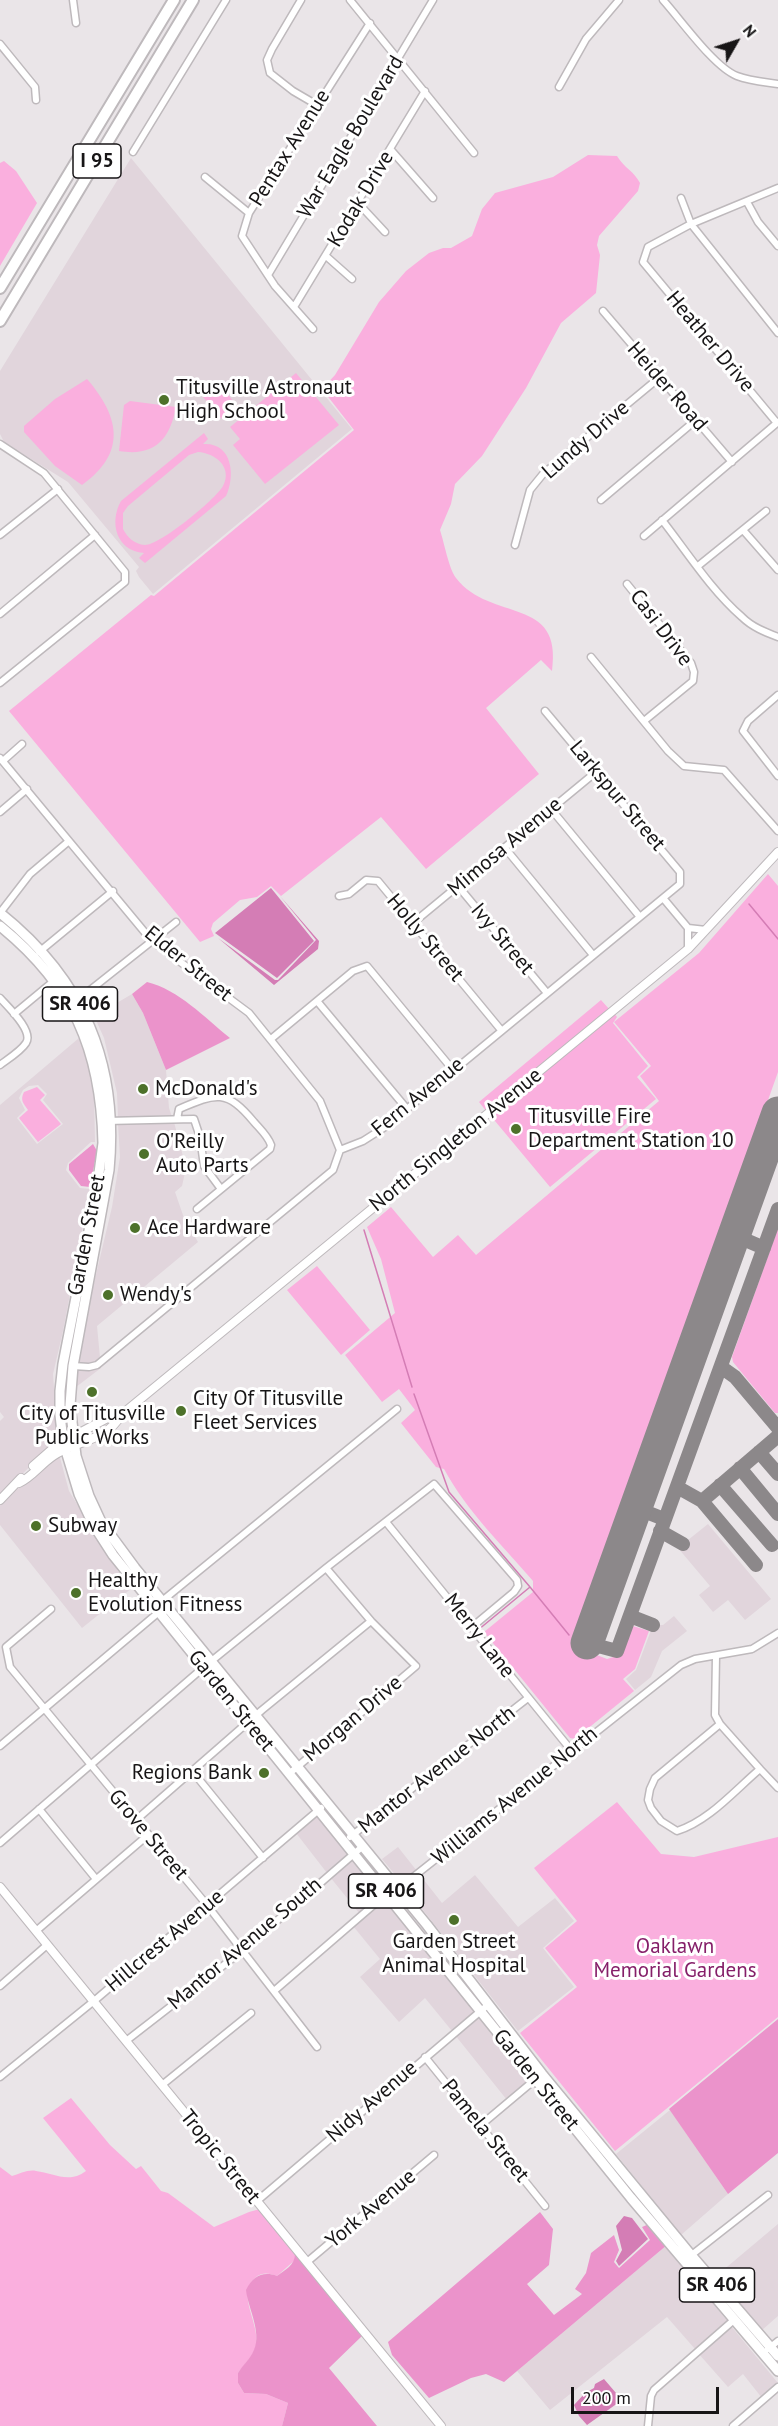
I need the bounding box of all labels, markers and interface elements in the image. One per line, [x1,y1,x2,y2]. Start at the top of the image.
north arrow [706,12,766,72]
text: N [739,20,761,41]
street label: War Eagle Boulevard [293,51,409,223]
street label: Pentax Avenue [244,85,336,211]
road number: I 95 [73,144,121,178]
street label: Kodak Drive [323,146,399,252]
street label: Heather Drive [660,286,760,398]
street label: Heider Road [622,337,712,437]
place label: Titusville Astronaut High School [176,375,352,425]
marker: Titusville Astronaut High School [157,393,171,407]
street label: Lundy Drive [537,395,635,485]
street label: Casi Drive [624,585,698,671]
street label: Larkspur Street [564,736,670,856]
street label: Mimosa Avenue [443,792,567,902]
street label: Holly Street [381,889,469,987]
street label: Ivy Street [465,898,539,980]
street label: Elder Street [139,921,237,1007]
road number: SR 406 [42,987,118,1021]
street label: Fern Avenue [367,1052,469,1142]
street label: North Singleton Avenue [365,1063,547,1217]
place label: McDonald's [155,1076,258,1102]
marker: McDonald's [136,1082,150,1096]
place label: Titusville Fire Department Station 10 [528,1104,734,1154]
marker: Titusville Fire Department Station 10 [509,1122,523,1136]
place label: O'Reilly Auto Parts [156,1129,249,1179]
marker: O'Reilly Auto Parts [137,1147,151,1161]
street label: Garden Street [63,1172,111,1298]
place label: Ace Hardware [147,1215,271,1241]
marker: Ace Hardware [128,1221,142,1235]
place label: Wendy's [120,1282,192,1308]
marker: Wendy's [101,1288,115,1302]
marker: City of Titusville Public Works [85,1385,99,1399]
place label: City Of Titusville Fleet Services [193,1386,343,1436]
place label: City of Titusville Public Works [19,1401,165,1451]
marker: City Of Titusville Fleet Services [174,1404,188,1418]
place label: Subway [48,1513,117,1539]
marker: Subway [29,1519,43,1533]
place label: Healthy Evolution Fitness [88,1568,242,1618]
marker: Healthy Evolution Fitness [69,1586,83,1600]
street label: Merry Lane [438,1589,520,1683]
street label: Garden Street [182,1645,280,1757]
street label: Morgan Drive [299,1671,407,1767]
street label: Mantor Avenue North [353,1701,521,1839]
street label: Williams Avenue North [427,1721,603,1871]
place label: Regions Bank [132,1760,252,1786]
marker: Regions Bank [257,1766,271,1780]
street label: Grove Street [103,1784,193,1886]
street label: Mantor Avenue South [163,1872,327,2016]
road number: SR 406 [348,1874,424,1908]
street label: Hillcrest Avenue [101,1884,229,1998]
marker: Garden Street Animal Hospital [447,1913,461,1927]
place label: Garden Street Animal Hospital [382,1929,526,1979]
park label: Oaklawn Memorial Gardens [593,1934,757,1984]
street label: Garden Street [487,2024,585,2136]
street label: Nidy Avenue [321,2056,423,2148]
street label: Pamela Street [436,2075,534,2187]
street label: Tropic Street [174,2105,266,2209]
street label: York Avenue [321,2164,421,2254]
road number: SR 406 [680,2268,754,2302]
scale bar [574,2375,722,2413]
text: 200 m [582,2386,631,2409]

